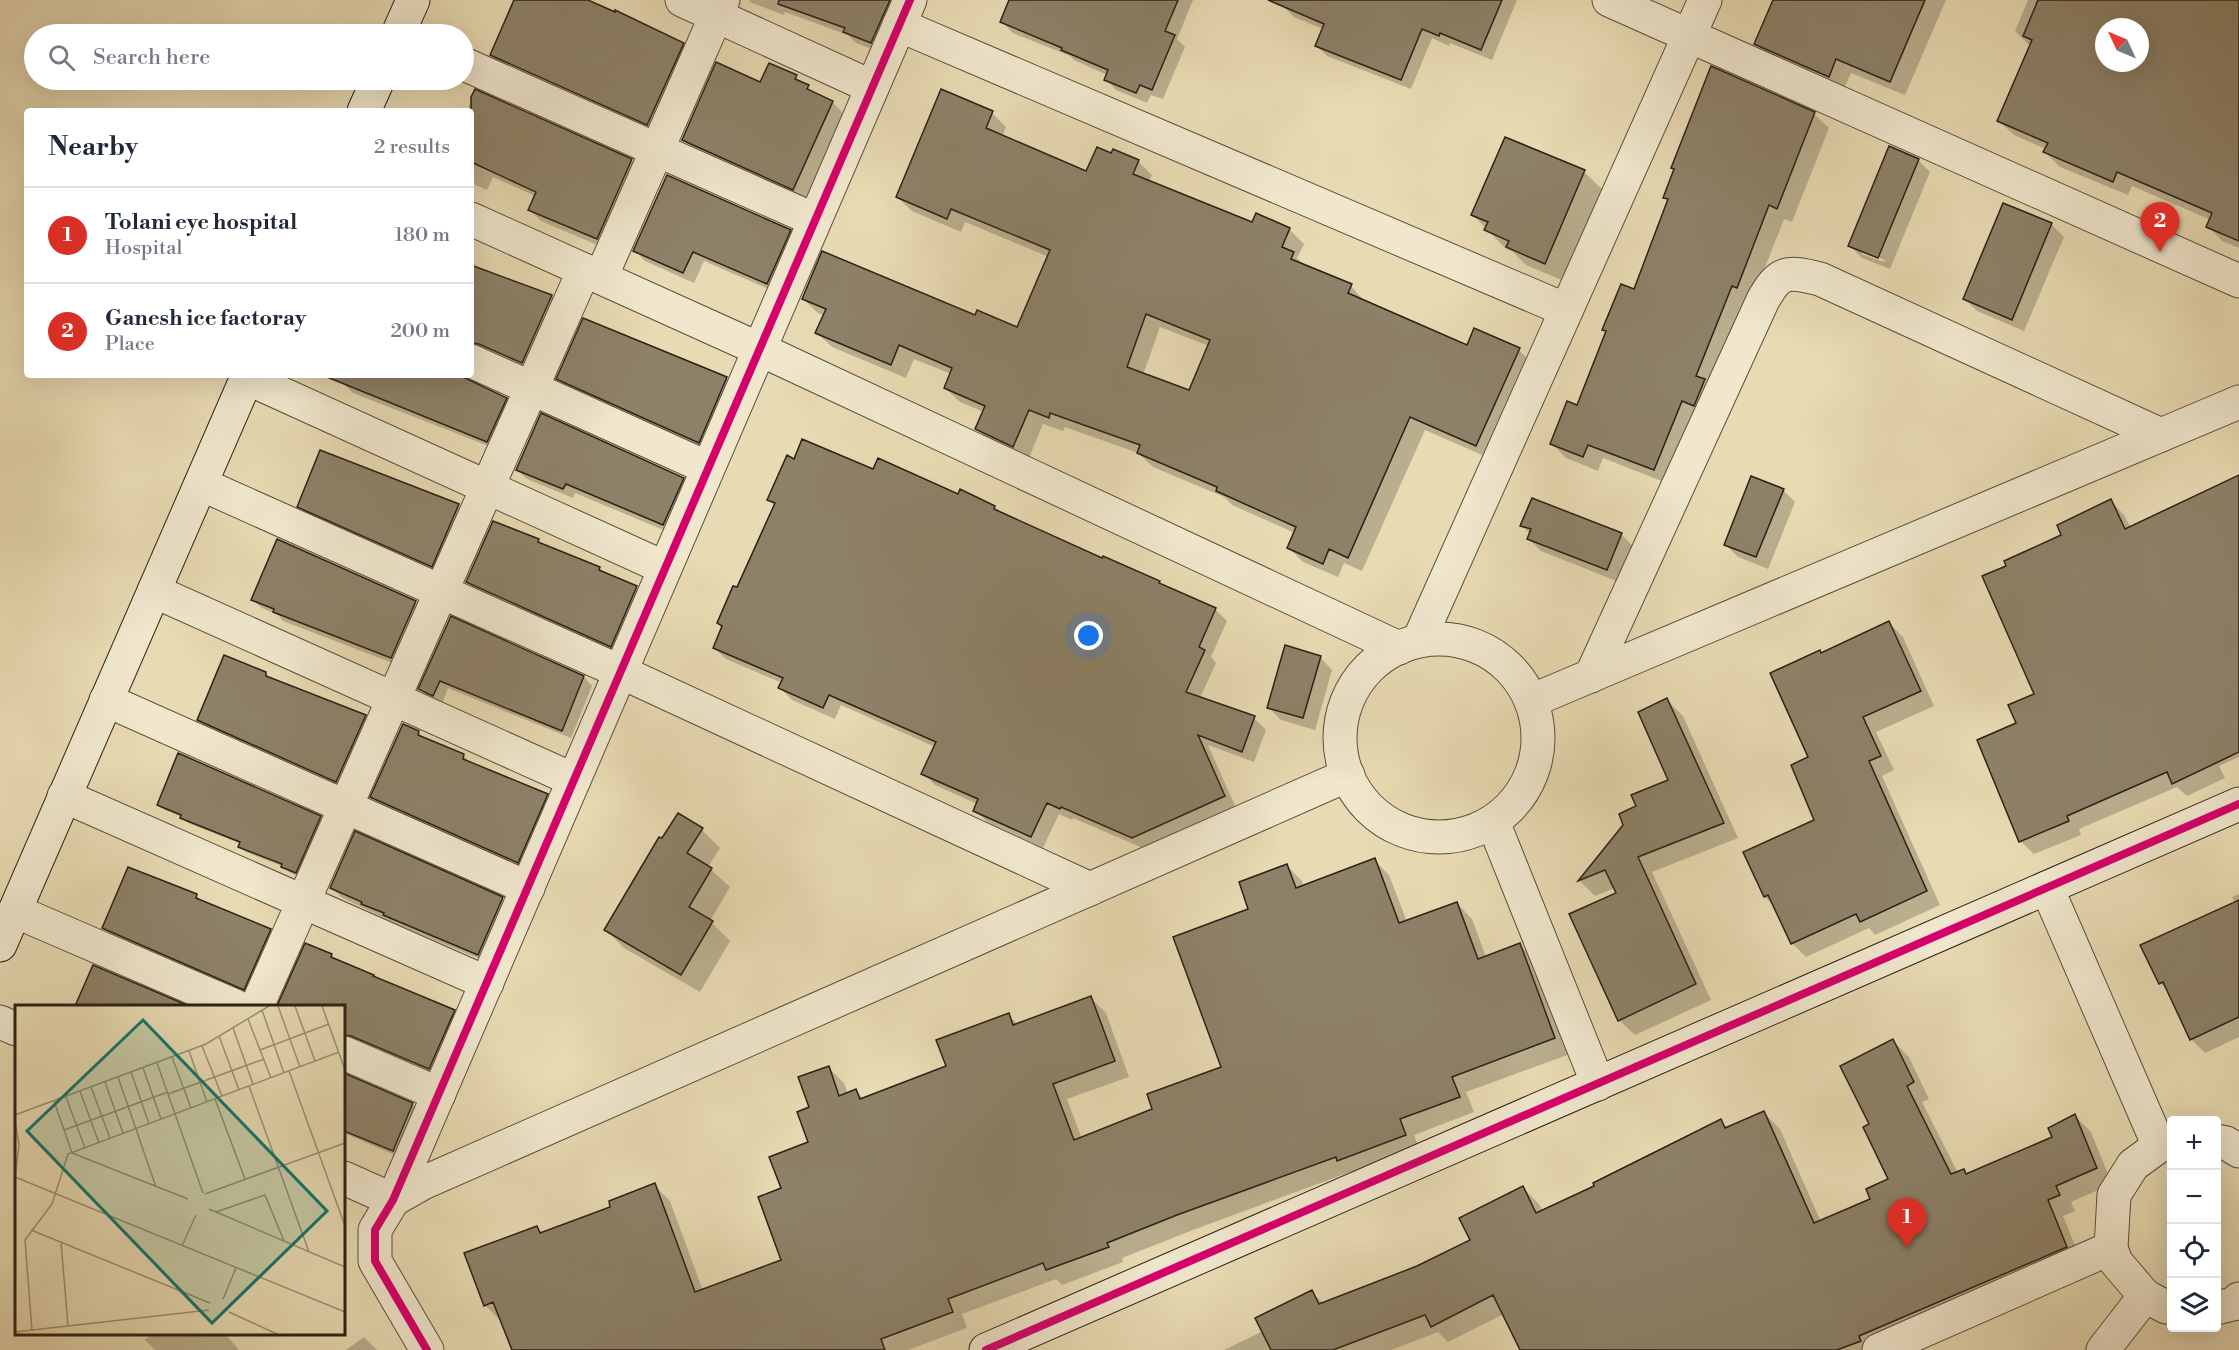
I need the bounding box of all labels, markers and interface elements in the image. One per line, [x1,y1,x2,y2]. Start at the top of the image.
north arrow [2095,18,2149,72]
search box [24,24,474,90]
icon: search [45,41,78,74]
text: Search here [93,44,210,71]
text: Nearby [48,131,138,163]
text: 2 results [374,135,450,160]
pin: 2 [2140,202,2180,252]
text: Tolani eye hospital [105,209,297,236]
text: 1 [63,223,72,248]
text: 180 m [395,223,450,248]
text: Hospital [105,236,182,261]
text: Ganesh ice factoray [105,305,306,332]
text: 2 [61,319,74,344]
text: 200 m [390,319,450,344]
text: Place [105,332,155,357]
your location [1074,621,1103,650]
inset map [15,1005,345,1335]
map controls [2167,1116,2221,1332]
button: + [2167,1116,2221,1170]
button: − [2167,1170,2221,1224]
pin: 1 [1888,1198,1926,1248]
button: locate [2167,1224,2221,1278]
button: layers [2167,1278,2221,1332]

